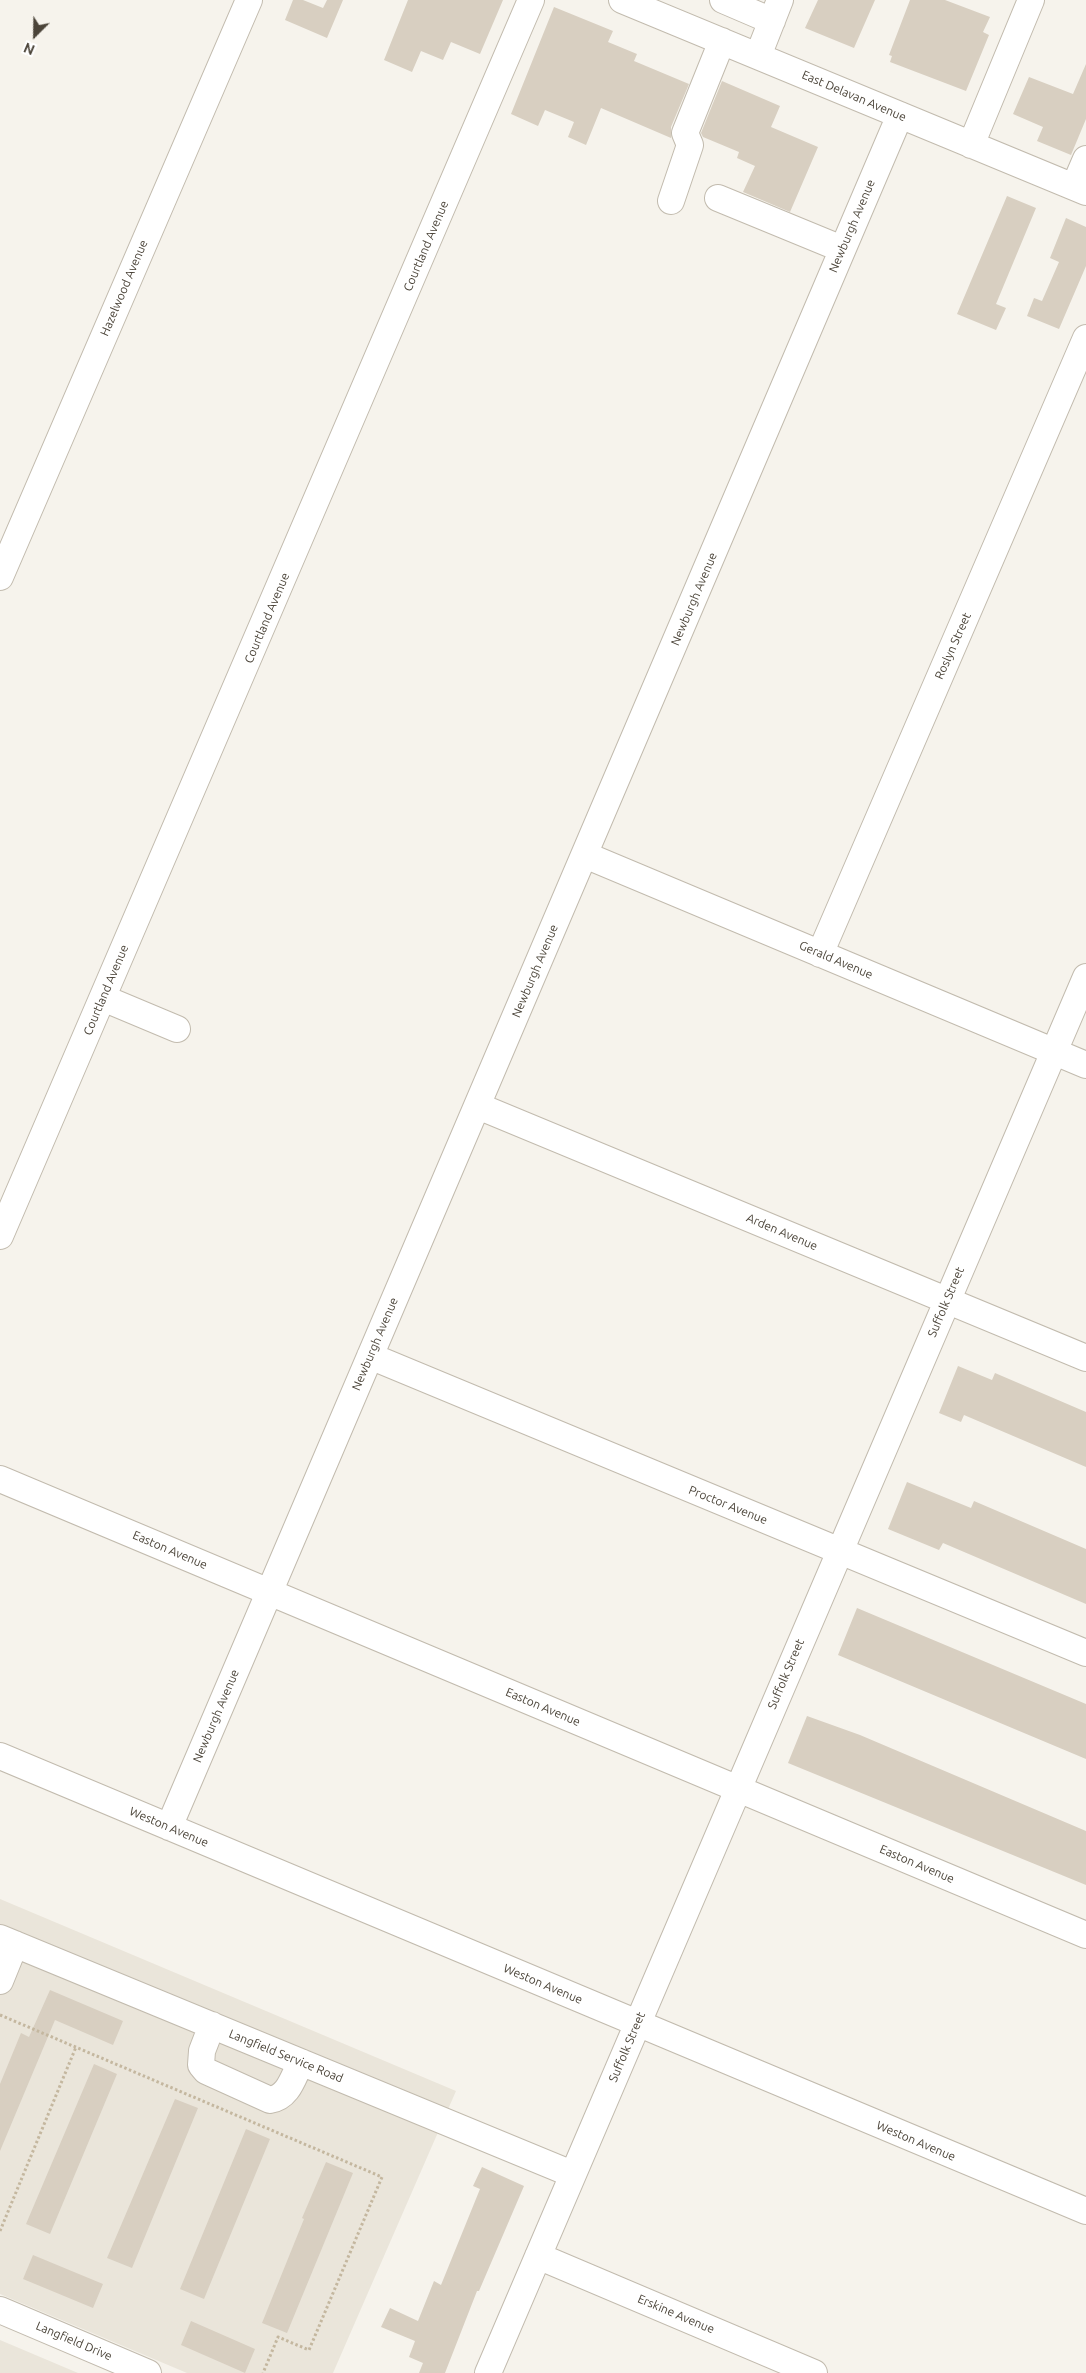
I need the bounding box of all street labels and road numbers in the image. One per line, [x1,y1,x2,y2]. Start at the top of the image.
street label: East Delavan Avenue [800,67,908,125]
street label: Newburgh Avenue [826,177,878,275]
street label: Courtland Avenue [400,199,452,293]
street label: Hazelwood Avenue [97,238,151,338]
street label: Newburgh Avenue [668,550,720,648]
street label: Courtland Avenue [241,571,293,665]
street label: Roslyn Street [932,610,974,682]
street label: Newburgh Avenue [509,922,561,1020]
street label: Gerald Avenue [797,938,875,982]
street label: Courtland Avenue [80,943,132,1037]
street label: Arden Avenue [744,1211,820,1253]
street label: Suffolk Street [925,1265,967,1339]
street label: Newburgh Avenue [349,1295,401,1393]
street label: Proctor Avenue [686,1483,770,1527]
street label: Easton Avenue [130,1528,210,1572]
street label: Suffolk Street [765,1637,807,1711]
street label: Newburgh Avenue [190,1667,242,1765]
street label: Easton Avenue [503,1685,583,1729]
street label: Weston Avenue [127,1804,211,1850]
street label: Easton Avenue [877,1842,957,1886]
street label: Weston Avenue [501,1961,585,2007]
street label: Suffolk Street [606,2010,648,2084]
street label: Langfield Service Road [227,2026,345,2086]
street label: Weston Avenue [874,2118,958,2164]
street label: Erskine Avenue [635,2291,717,2337]
street label: Langfield Drive [34,2318,114,2364]

